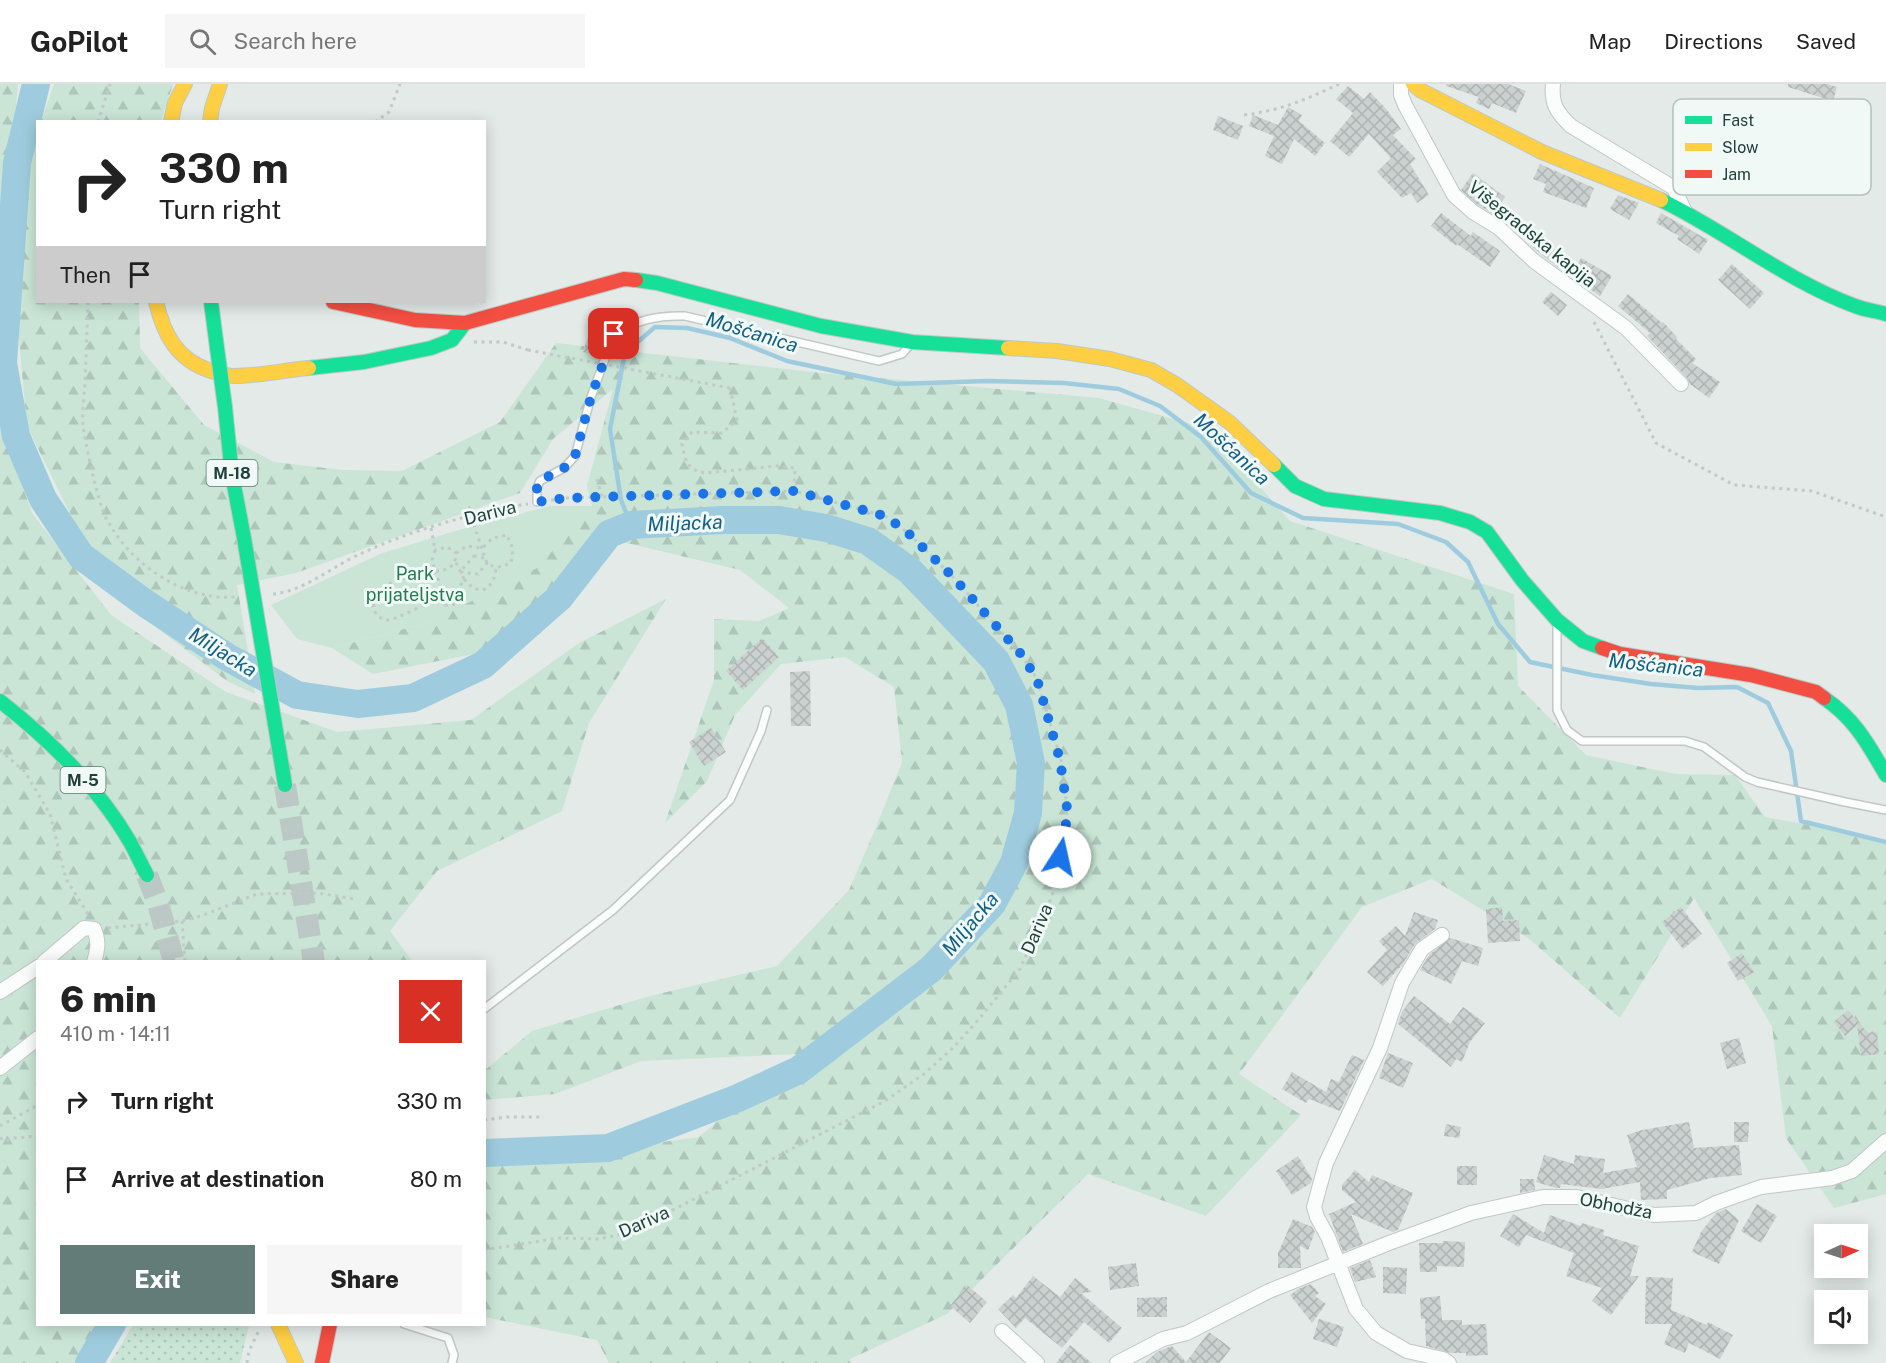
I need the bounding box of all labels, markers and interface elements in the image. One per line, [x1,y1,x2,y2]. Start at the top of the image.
search box [165,14,585,68]
text: GoPilot [30,25,129,58]
icon: search [186,25,219,58]
text: Search here [234,28,357,54]
text: Map [1589,29,1631,54]
text: Directions [1664,29,1763,54]
text: Saved [1796,29,1856,54]
legend [1673,99,1871,195]
text: Fast [1722,111,1754,130]
text: Slow [1722,138,1759,157]
text: 330 m [159,143,289,192]
icon: right [60,144,138,222]
text: Jam [1722,165,1751,184]
street label: Višegradska kapija [1465,176,1600,291]
text: Turn right [159,193,282,225]
icon: arrive [123,258,156,291]
text: Then [60,262,111,288]
water label: Mošćanica [703,307,801,357]
pin [588,308,639,359]
icon: arrive [597,317,630,350]
water label: Mošćanica [1189,408,1275,490]
road number: M-18 [206,460,258,486]
street label: Dariva [462,496,518,529]
water label: Miljacka [647,510,723,536]
park label: Park prijateljstva [366,563,464,605]
water label: Miljacka [185,622,261,682]
water label: Mošćanica [1607,648,1705,682]
road number: M-5 [60,767,106,793]
position arrow [1028,825,1092,889]
water label: Miljacka [937,887,1003,961]
street label: Dariva [1017,900,1057,957]
text: 6 min [60,978,157,1020]
button: close [399,980,462,1043]
text: 410 m · 14:11 [60,1022,171,1046]
icon: right [60,1085,93,1118]
text: Turn right [111,1088,214,1114]
text: 330 m [397,1088,462,1114]
icon: arrive [60,1163,93,1196]
text: Arrive at destination [111,1166,324,1192]
text: 80 m [410,1166,462,1192]
street label: Obhodža [1578,1188,1654,1223]
street label: Dariva [615,1201,672,1242]
north arrow [1814,1224,1868,1278]
map controls [1814,1224,1868,1344]
button: Exit [60,1245,255,1314]
button: Share [267,1245,462,1314]
button: sound [1814,1290,1868,1344]

